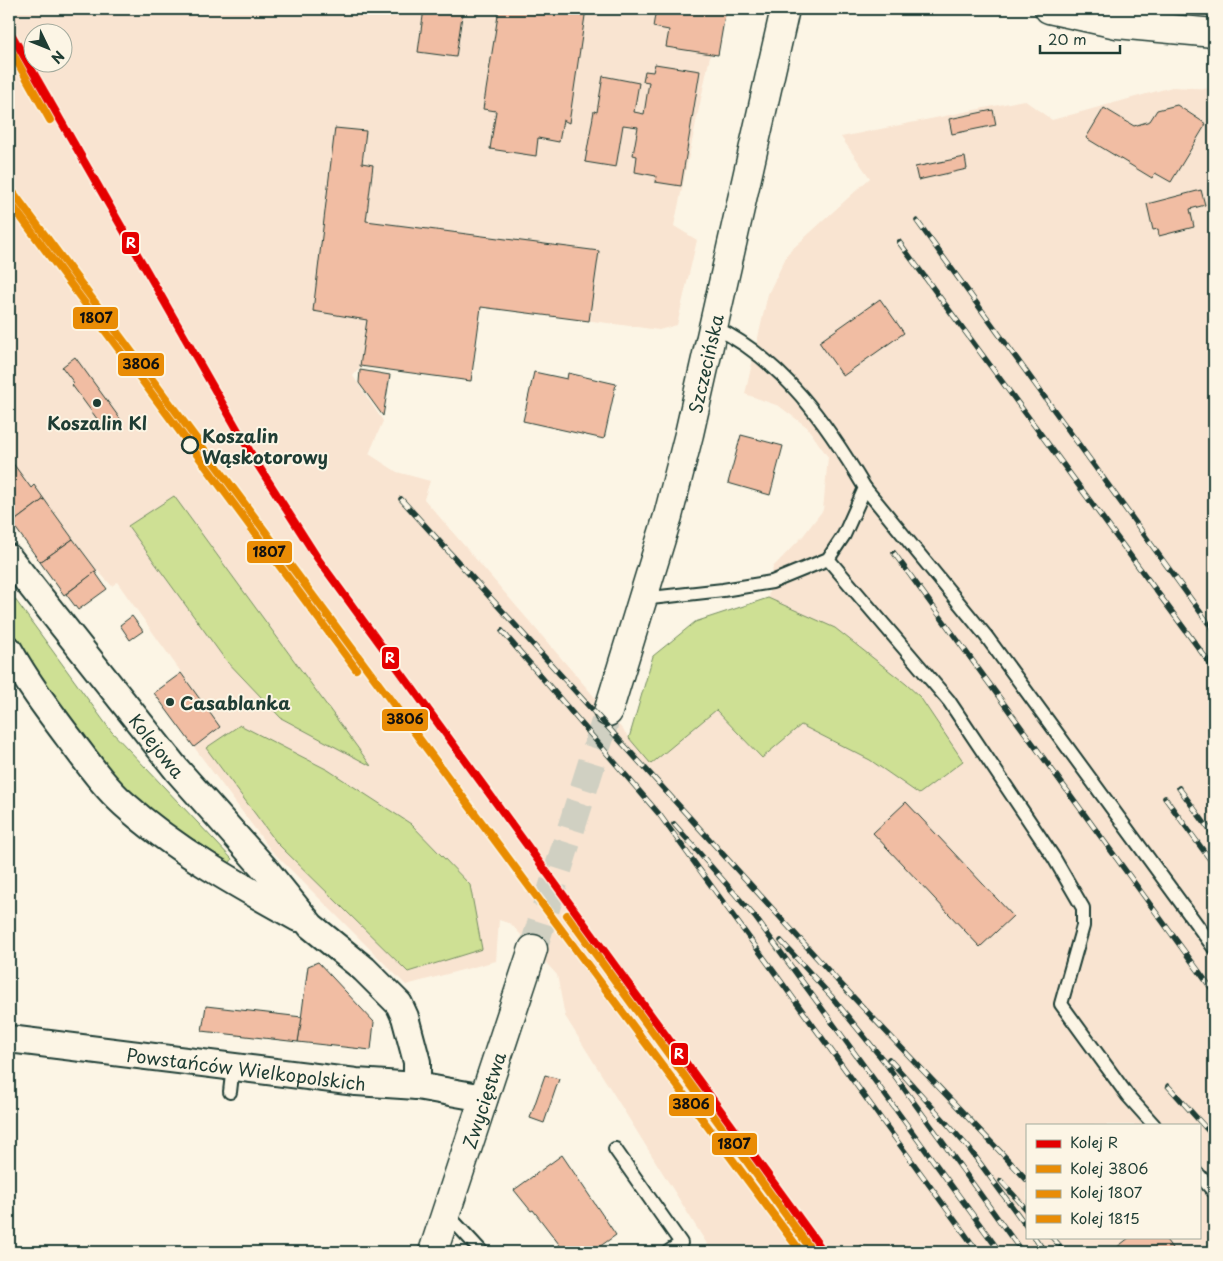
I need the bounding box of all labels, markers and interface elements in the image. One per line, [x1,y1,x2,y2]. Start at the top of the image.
north arrow [22,22,72,72]
scale bar [1040,22,1120,54]
text: 20 m [1048,27,1087,50]
text: N [46,46,69,68]
line badge: R [121,231,140,255]
text: R [126,232,136,253]
line badge: 1807 [72,306,119,330]
text: 1807 [79,307,113,328]
street label: Szczecińska [681,310,729,416]
line badge: 3806 [117,352,165,377]
text: 3806 [122,353,160,374]
marker: Koszalin Kl [91,397,103,409]
place label: Koszalin Kl [47,409,147,436]
place label: Koszalin Wąskotorowy [202,422,328,470]
marker: Koszalin Wąskotorowy [181,436,199,454]
line badge: 1807 [246,540,293,564]
text: 1807 [252,541,286,562]
line badge: R [381,646,400,670]
text: R [385,647,395,668]
place label: Casablanka [180,689,290,716]
marker: Casablanka [164,696,176,708]
street label: Kolejowa [123,707,192,784]
line badge: 3806 [381,708,429,732]
text: 3806 [386,708,424,729]
street label: Powstańców Wielkopolskich [125,1040,367,1096]
line badge: R [670,1042,689,1066]
text: R [674,1043,684,1064]
street label: Zwycięstwa [455,1047,512,1152]
line badge: 3806 [668,1093,715,1117]
text: 3806 [672,1093,710,1114]
legend [1026,1124,1200,1238]
text: Kolej R [1070,1130,1118,1153]
line badge: 1807 [711,1132,758,1156]
text: 1807 [717,1133,751,1154]
text: Kolej 3806 [1070,1156,1148,1179]
text: Kolej 1807 [1070,1180,1143,1203]
text: Kolej 1815 [1070,1206,1140,1229]

